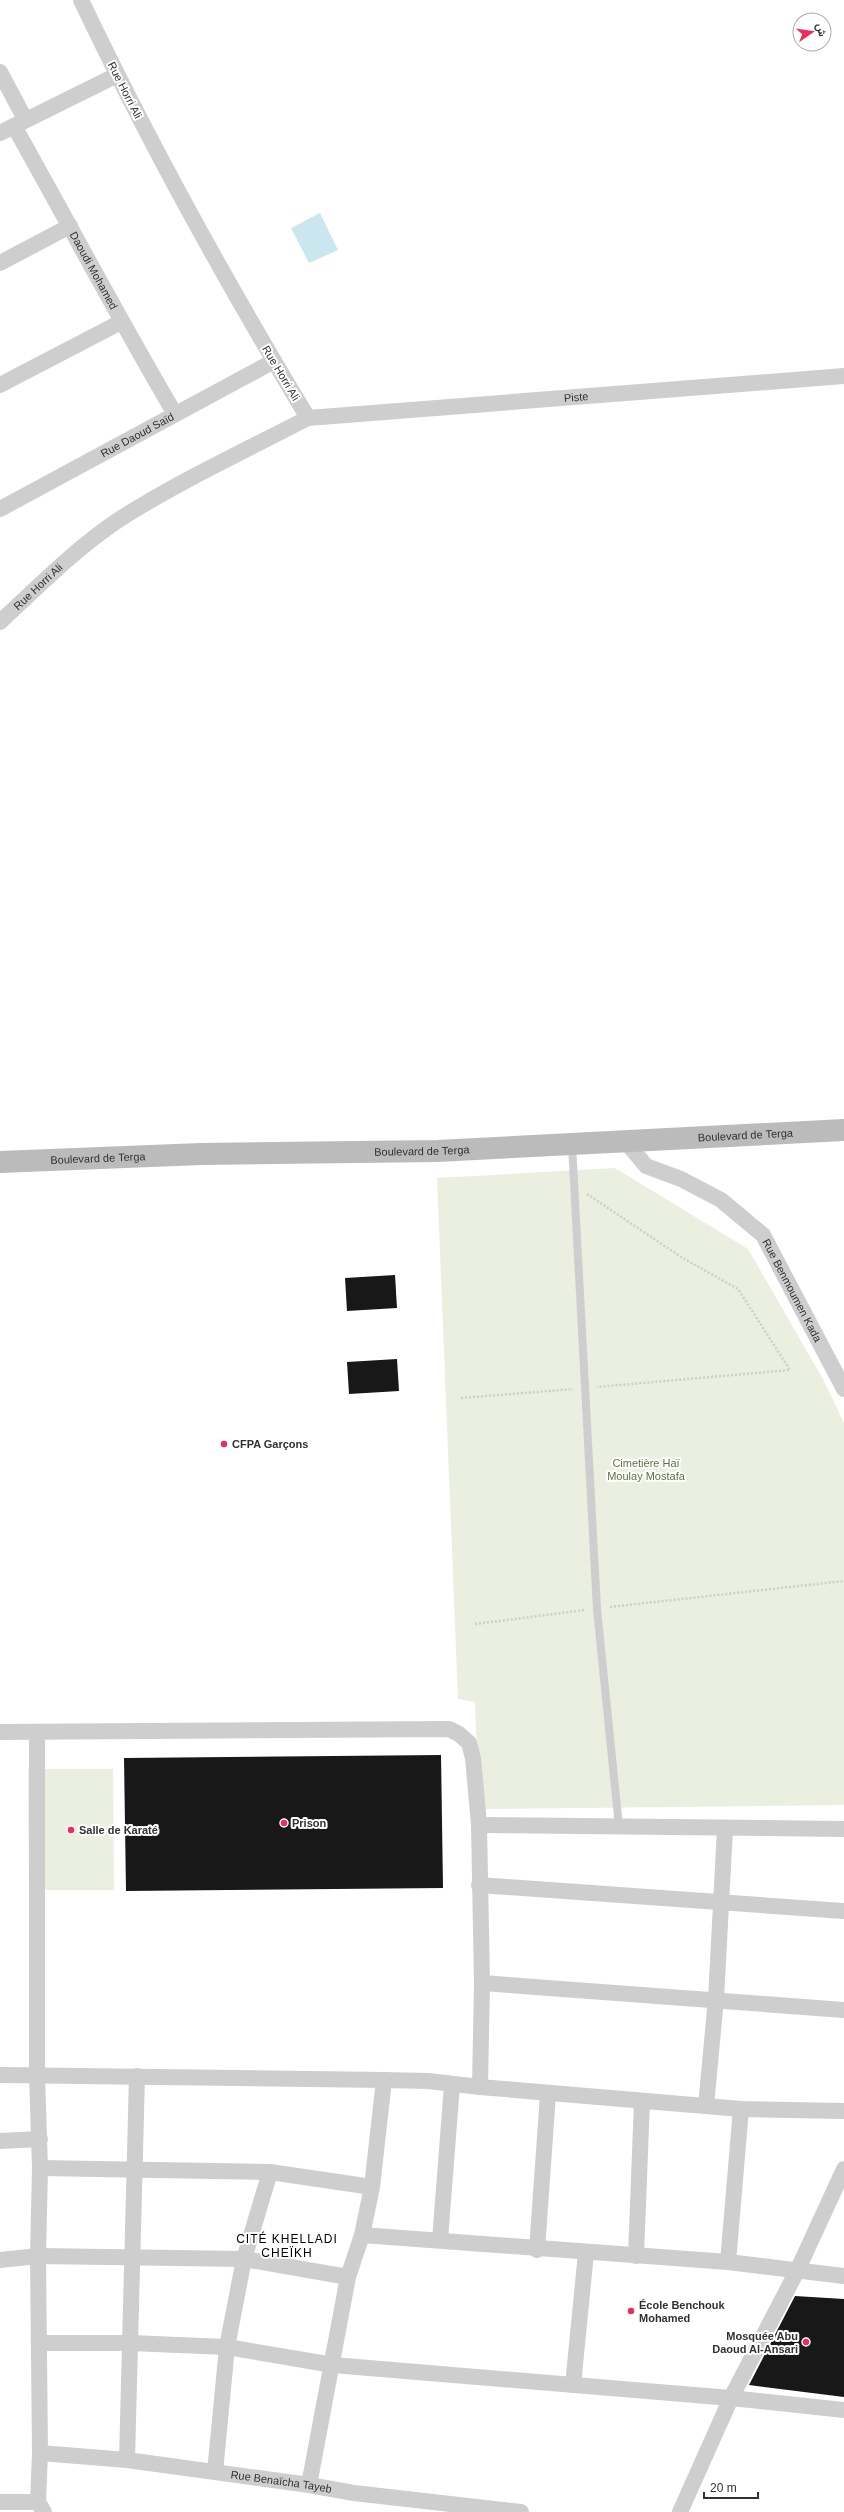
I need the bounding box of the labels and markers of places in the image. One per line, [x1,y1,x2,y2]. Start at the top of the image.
place label: CFPA Garçons [232,1438,308,1450]
marker: CFPA Garçons [219,1439,229,1449]
place label: Prison [292,1817,327,1829]
marker: Prison [279,1818,289,1828]
place label: Salle de Karaté [79,1824,158,1836]
marker: Salle de Karaté [66,1825,76,1835]
place label: École Benchouk Mohamed [639,2299,725,2324]
marker: École Benchouk Mohamed [626,2306,636,2316]
place label: Mosquée Abu Daoud Al-Ansari [712,2330,798,2355]
marker: Mosquée Abu Daoud Al-Ansari [801,2337,811,2347]

